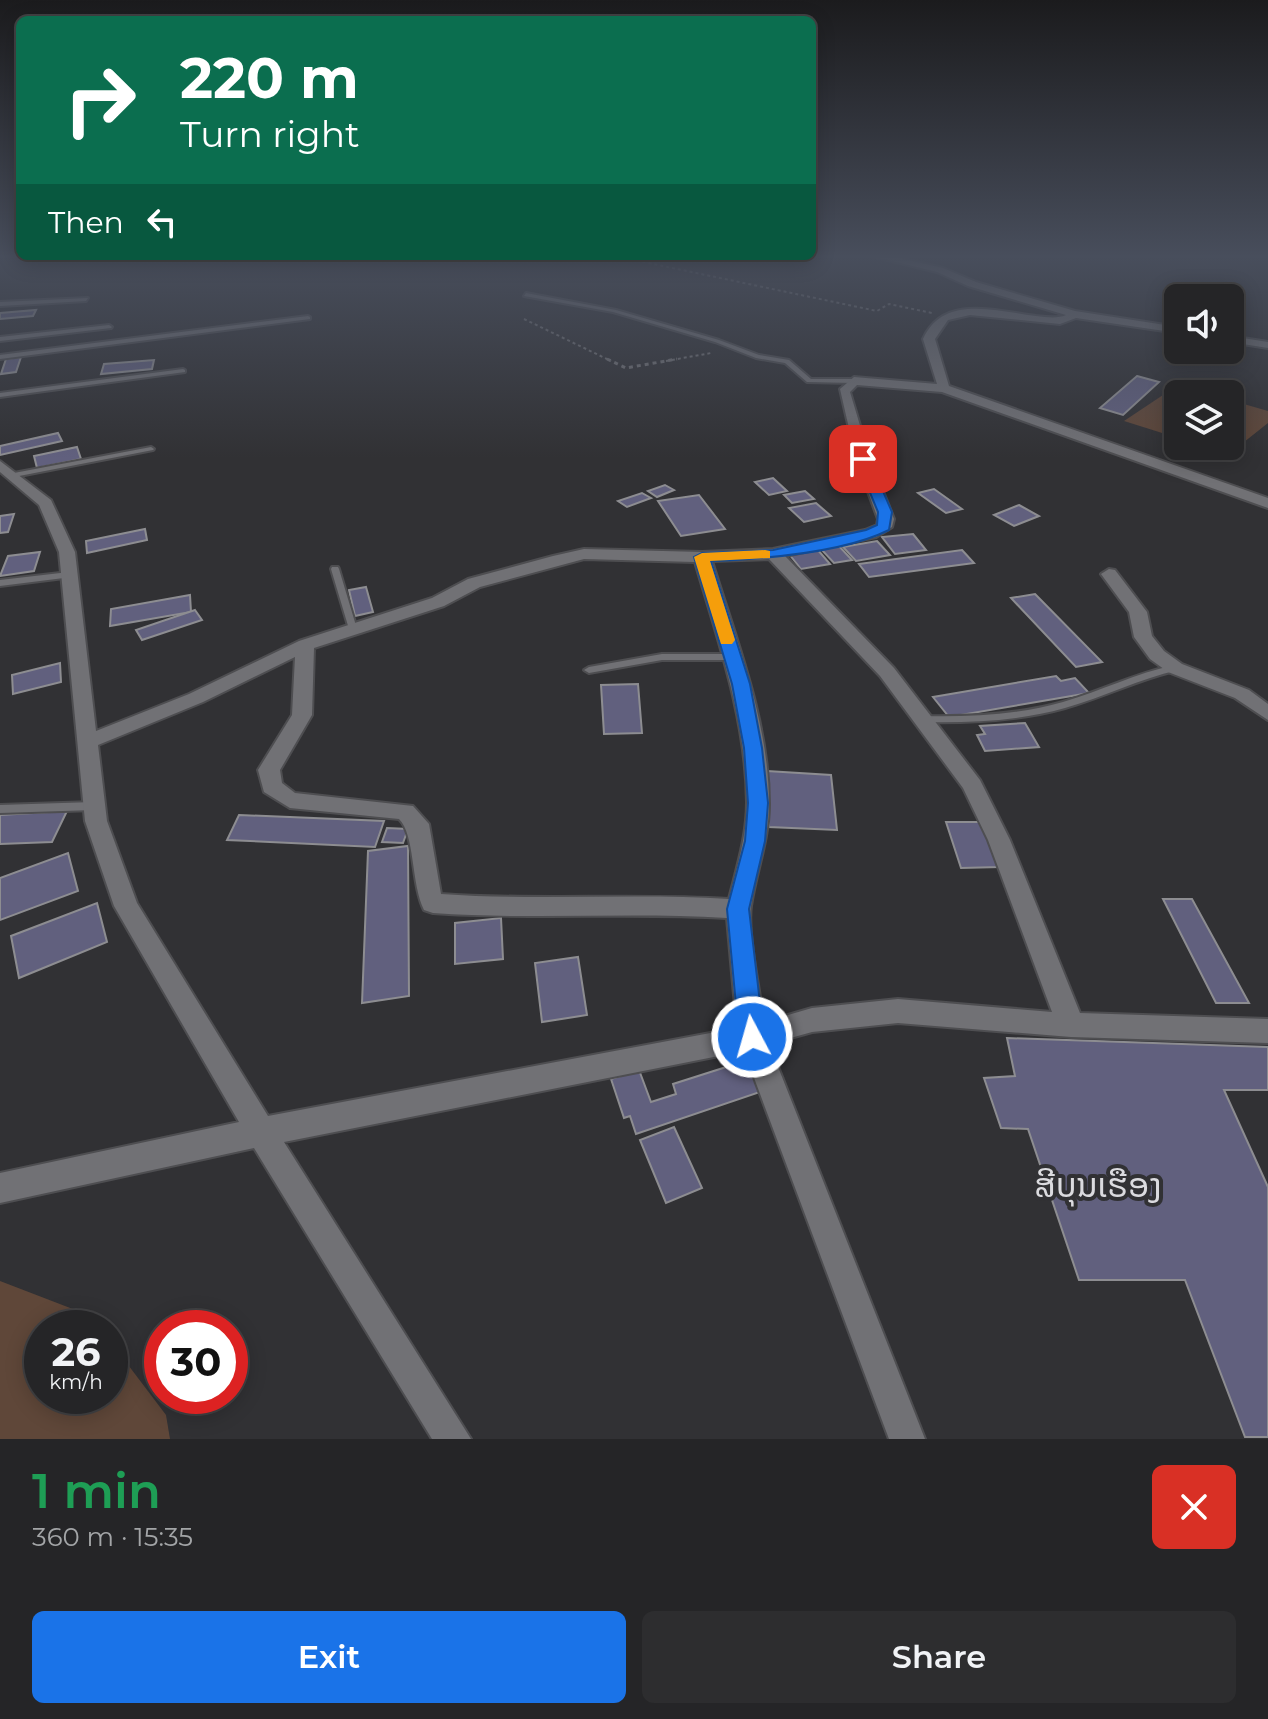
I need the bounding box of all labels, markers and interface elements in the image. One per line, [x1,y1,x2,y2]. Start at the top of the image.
text: 220 m [180,44,359,112]
icon: right [48,48,152,152]
text: Turn right [180,112,360,156]
icon: left [140,200,184,244]
text: Then [48,204,124,241]
map controls [1164,284,1244,460]
button: sound [1164,284,1244,364]
button: layers [1164,380,1244,460]
pin [829,425,897,493]
icon: arrive [841,437,885,481]
position arrow [710,995,794,1079]
district label: ສີບຸນເຮືອງ [1034,1164,1162,1207]
speed limit sign: 30 [144,1310,248,1414]
text: 26 [51,1327,101,1376]
text: km/h [49,1370,103,1394]
text: 1 min [32,1462,161,1520]
button: close [1152,1465,1236,1549]
text: 360 m · 15:35 [32,1521,193,1553]
button: Exit [32,1611,626,1703]
button: Share [642,1611,1236,1703]

